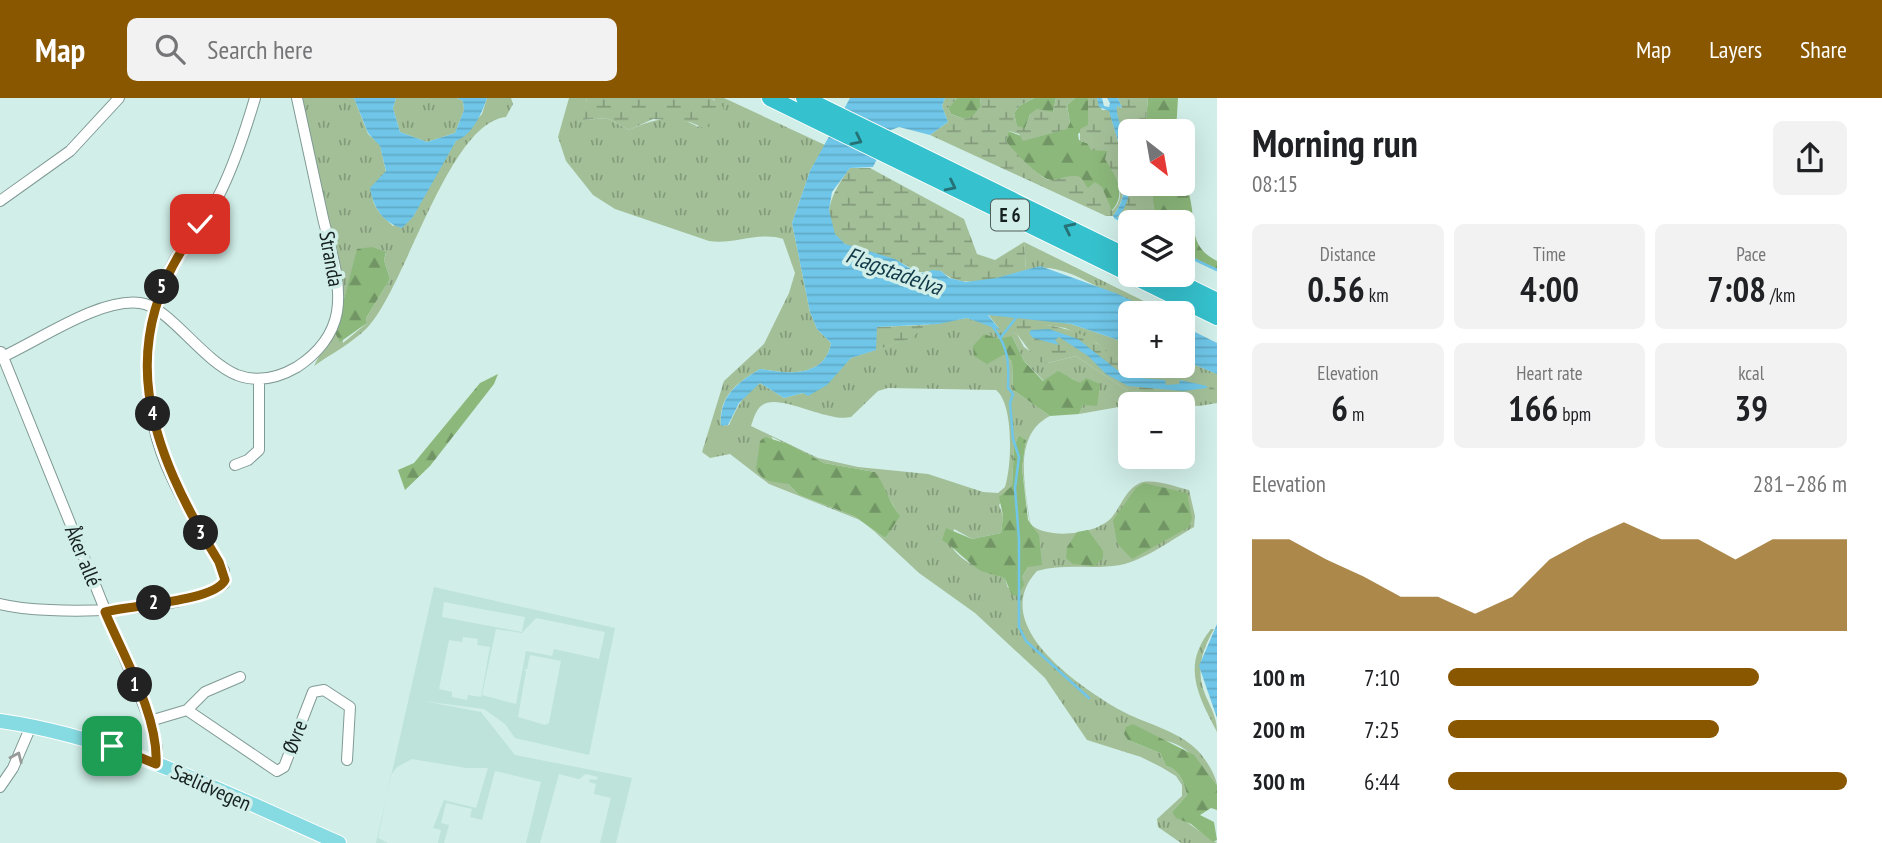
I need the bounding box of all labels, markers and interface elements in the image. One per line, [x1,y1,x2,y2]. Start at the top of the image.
search box [127,18,617,81]
text: Map [35,28,85,71]
icon: search [151,30,189,68]
text: Search here [207,33,313,66]
text: Map [1636,34,1671,65]
text: Layers [1709,34,1762,65]
text: Share [1800,34,1847,65]
text: Morning run [1252,118,1418,167]
north arrow [1118,119,1195,196]
map controls [1118,119,1195,469]
button: share [1773,121,1847,195]
one-way arrow [850,131,862,145]
text: 08:15 [1252,169,1298,198]
one-way arrow [944,177,956,191]
pin [170,194,230,254]
road number: E 6 [991,200,1029,230]
icon: check [181,205,219,243]
button: layers [1118,210,1195,287]
one-way arrow [1064,223,1076,237]
street label: Stranda [313,229,350,289]
water label: Flagstadelva [842,240,948,302]
text: Distance [1320,242,1376,266]
text: Time [1533,242,1566,266]
text: Pace [1736,242,1766,266]
text: 0.56 [1307,266,1365,312]
text: 4:00 [1520,266,1579,312]
text: 7:08 [1707,266,1766,312]
pin: 5 [144,270,180,304]
text: 5 [157,274,166,298]
text: km [1365,283,1389,307]
text: /km [1766,283,1795,307]
button: + [1118,301,1195,378]
text: Elevation [1317,361,1378,385]
text: Heart rate [1516,361,1583,385]
text: kcal [1738,361,1764,385]
text: 6 [1331,385,1348,431]
text: 166 [1508,385,1558,431]
text: 39 [1734,385,1768,431]
button: − [1118,392,1195,469]
pin: 4 [136,396,170,432]
text: 4 [148,401,157,425]
text: m [1348,402,1364,426]
text: bpm [1558,402,1591,426]
text: Elevation [1252,469,1326,498]
text: 281–286 m [1753,469,1847,498]
pin: 3 [184,516,218,550]
text: 3 [196,520,205,544]
street label: Åker allé [59,521,108,590]
pin: 2 [136,586,172,620]
text: 2 [149,590,158,614]
text: 100 m [1252,663,1305,692]
text: 7:10 [1364,663,1400,692]
pin: 1 [118,668,152,702]
text: 1 [130,672,139,696]
text: 200 m [1252,715,1305,744]
text: 7:25 [1364,715,1400,744]
pin [82,716,142,776]
street label: Øvre [276,716,313,757]
icon: arrive [93,727,131,765]
one-way arrow [9,752,23,764]
street label: Sælidvegen [167,758,255,817]
text: 300 m [1252,767,1305,796]
text: 6:44 [1364,767,1400,796]

